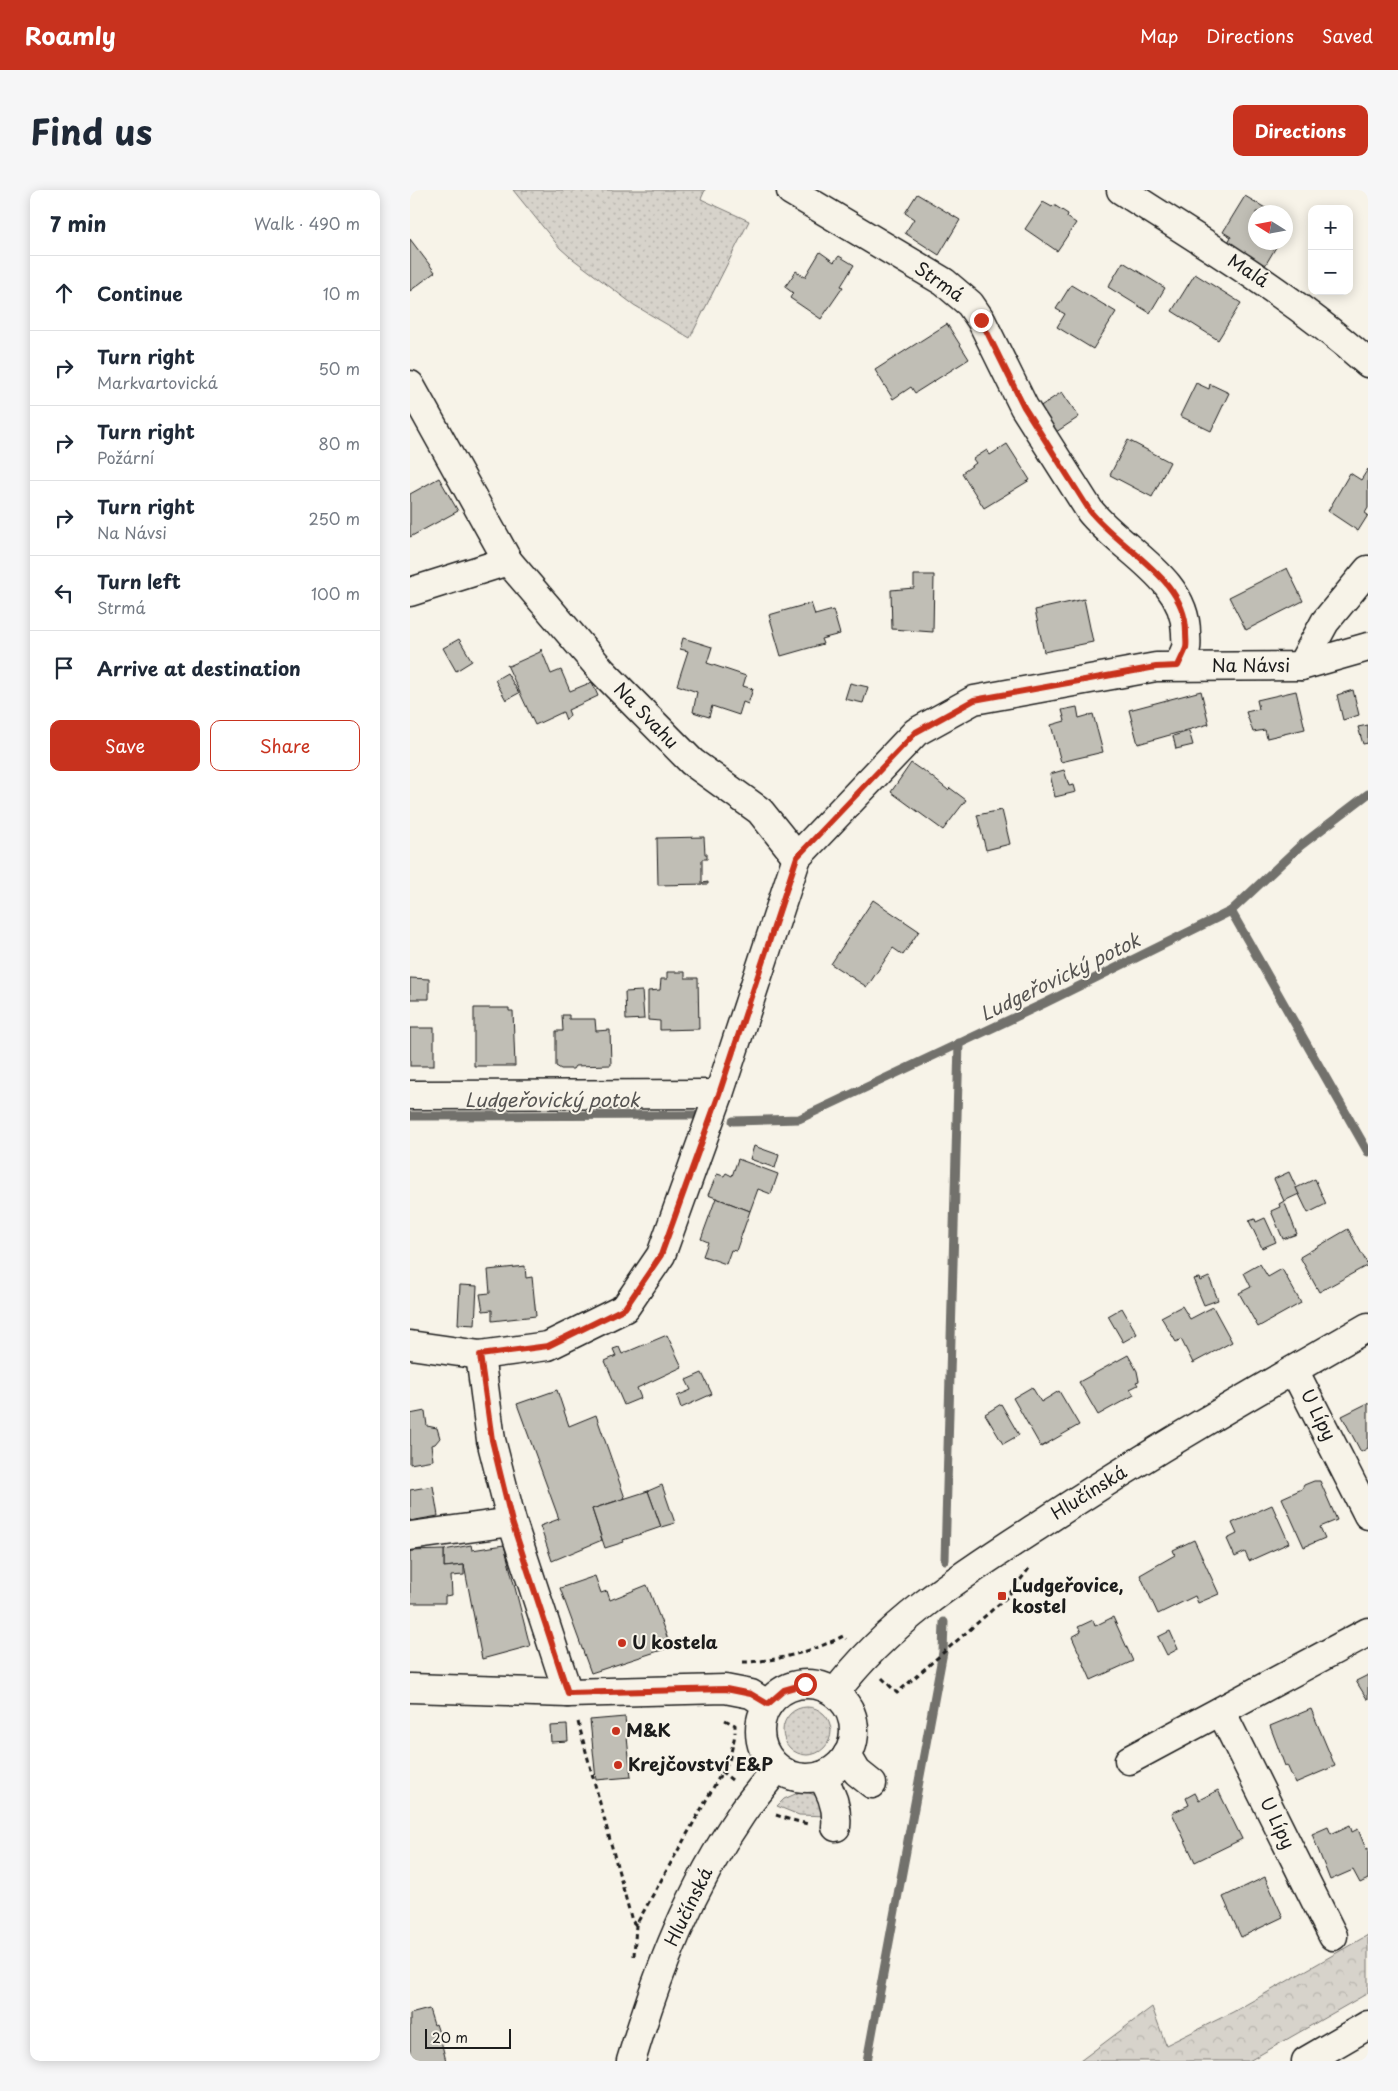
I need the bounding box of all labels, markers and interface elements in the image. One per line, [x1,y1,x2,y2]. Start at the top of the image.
text: Roamly [25,17,116,53]
text: Map [1140,22,1178,49]
text: Directions [1206,22,1294,49]
text: Saved [1322,22,1373,49]
text: Find us [30,104,152,157]
button: Directions [1233,105,1368,156]
north arrow [1248,205,1293,250]
map controls [1308,205,1353,295]
button: + [1308,205,1353,250]
text: 7 min [50,207,106,239]
text: Walk · 490 m [254,211,360,235]
street label: Malá [1223,246,1275,293]
button: − [1308,250,1353,295]
street label: Strmá [910,254,971,308]
icon: ahead [50,279,78,307]
text: Continue [97,279,183,307]
text: 10 m [323,281,360,305]
route end [970,309,993,332]
text: Turn right [97,342,195,370]
icon: right [50,354,78,382]
text: 50 m [319,356,360,380]
text: Markvartovická [97,370,218,394]
text: Turn right [97,417,195,445]
icon: right [50,429,78,457]
text: 80 m [318,431,360,455]
text: Požární [97,445,154,469]
text: Turn right [97,492,195,520]
icon: right [50,504,78,532]
text: 250 m [309,506,360,530]
text: Na Návsi [97,520,167,544]
text: Turn left [97,567,181,595]
icon: left [50,579,78,607]
text: 100 m [311,581,360,605]
text: Strmá [97,595,146,619]
street label: Na Návsi [1212,651,1290,678]
icon: arrive [50,654,78,682]
text: Arrive at destination [97,654,301,682]
street label: Na Svahu [608,676,686,754]
button: Save [50,720,200,771]
button: Share [210,720,360,771]
water label: Ludgeřovický potok [975,924,1146,1027]
water label: Ludgeřovický potok [465,1085,641,1113]
street label: U Lípy [1295,1384,1344,1445]
street label: Hlučínská [1045,1457,1132,1526]
place label: Ludgeřovice, kostel [1012,1571,1124,1619]
marker: Ludgeřovice, kostel [996,1590,1008,1602]
place label: U kostela [632,1628,718,1655]
marker: U kostela [616,1637,628,1649]
route start [794,1673,817,1696]
place label: M&K [626,1716,671,1743]
marker: M&K [610,1725,622,1737]
place label: Krejčovství E&P [628,1750,773,1777]
marker: Krejčovství E&P [612,1759,624,1771]
street label: U Lípy [1254,1792,1302,1853]
street label: Hlučínská [657,1862,719,1950]
scale bar [425,2026,511,2049]
text: 20 m [432,2027,468,2048]

